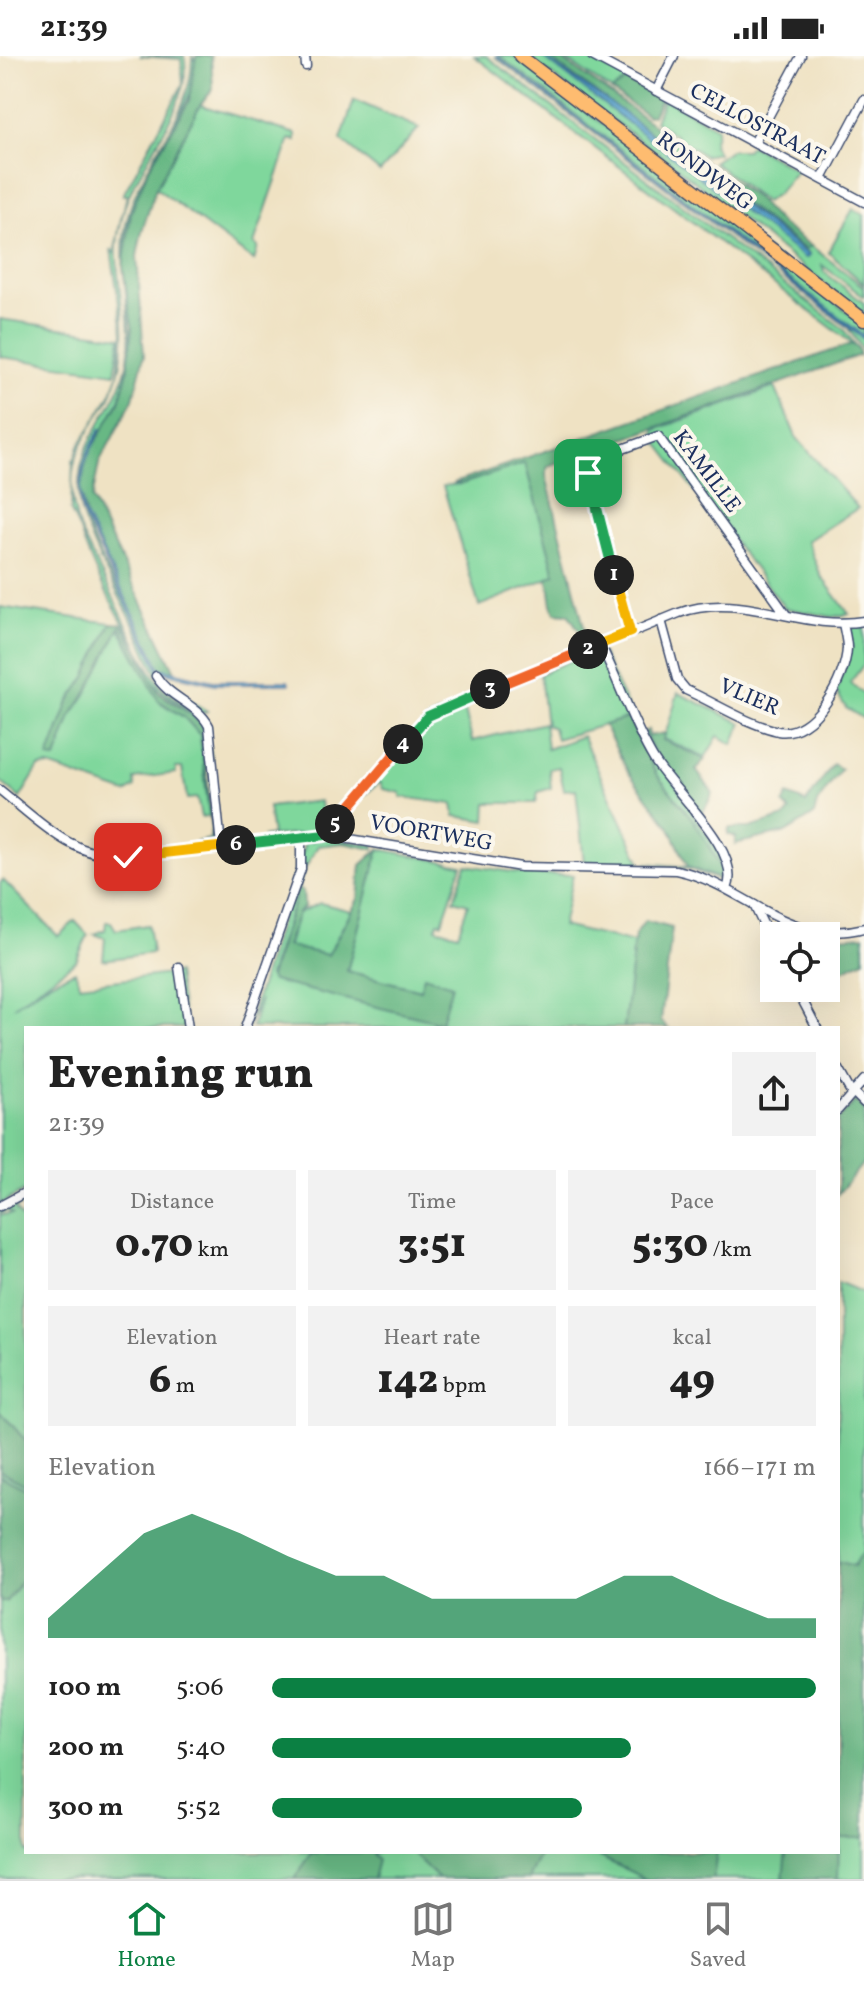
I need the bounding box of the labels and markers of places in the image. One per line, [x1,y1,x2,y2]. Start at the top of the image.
pin [554,439,622,507]
pin: 1 [594,555,634,595]
pin: 2 [568,629,608,669]
pin: 3 [470,669,510,709]
pin: 4 [383,724,423,764]
pin: 5 [315,804,355,844]
pin [94,823,162,891]
pin: 6 [216,825,256,865]

